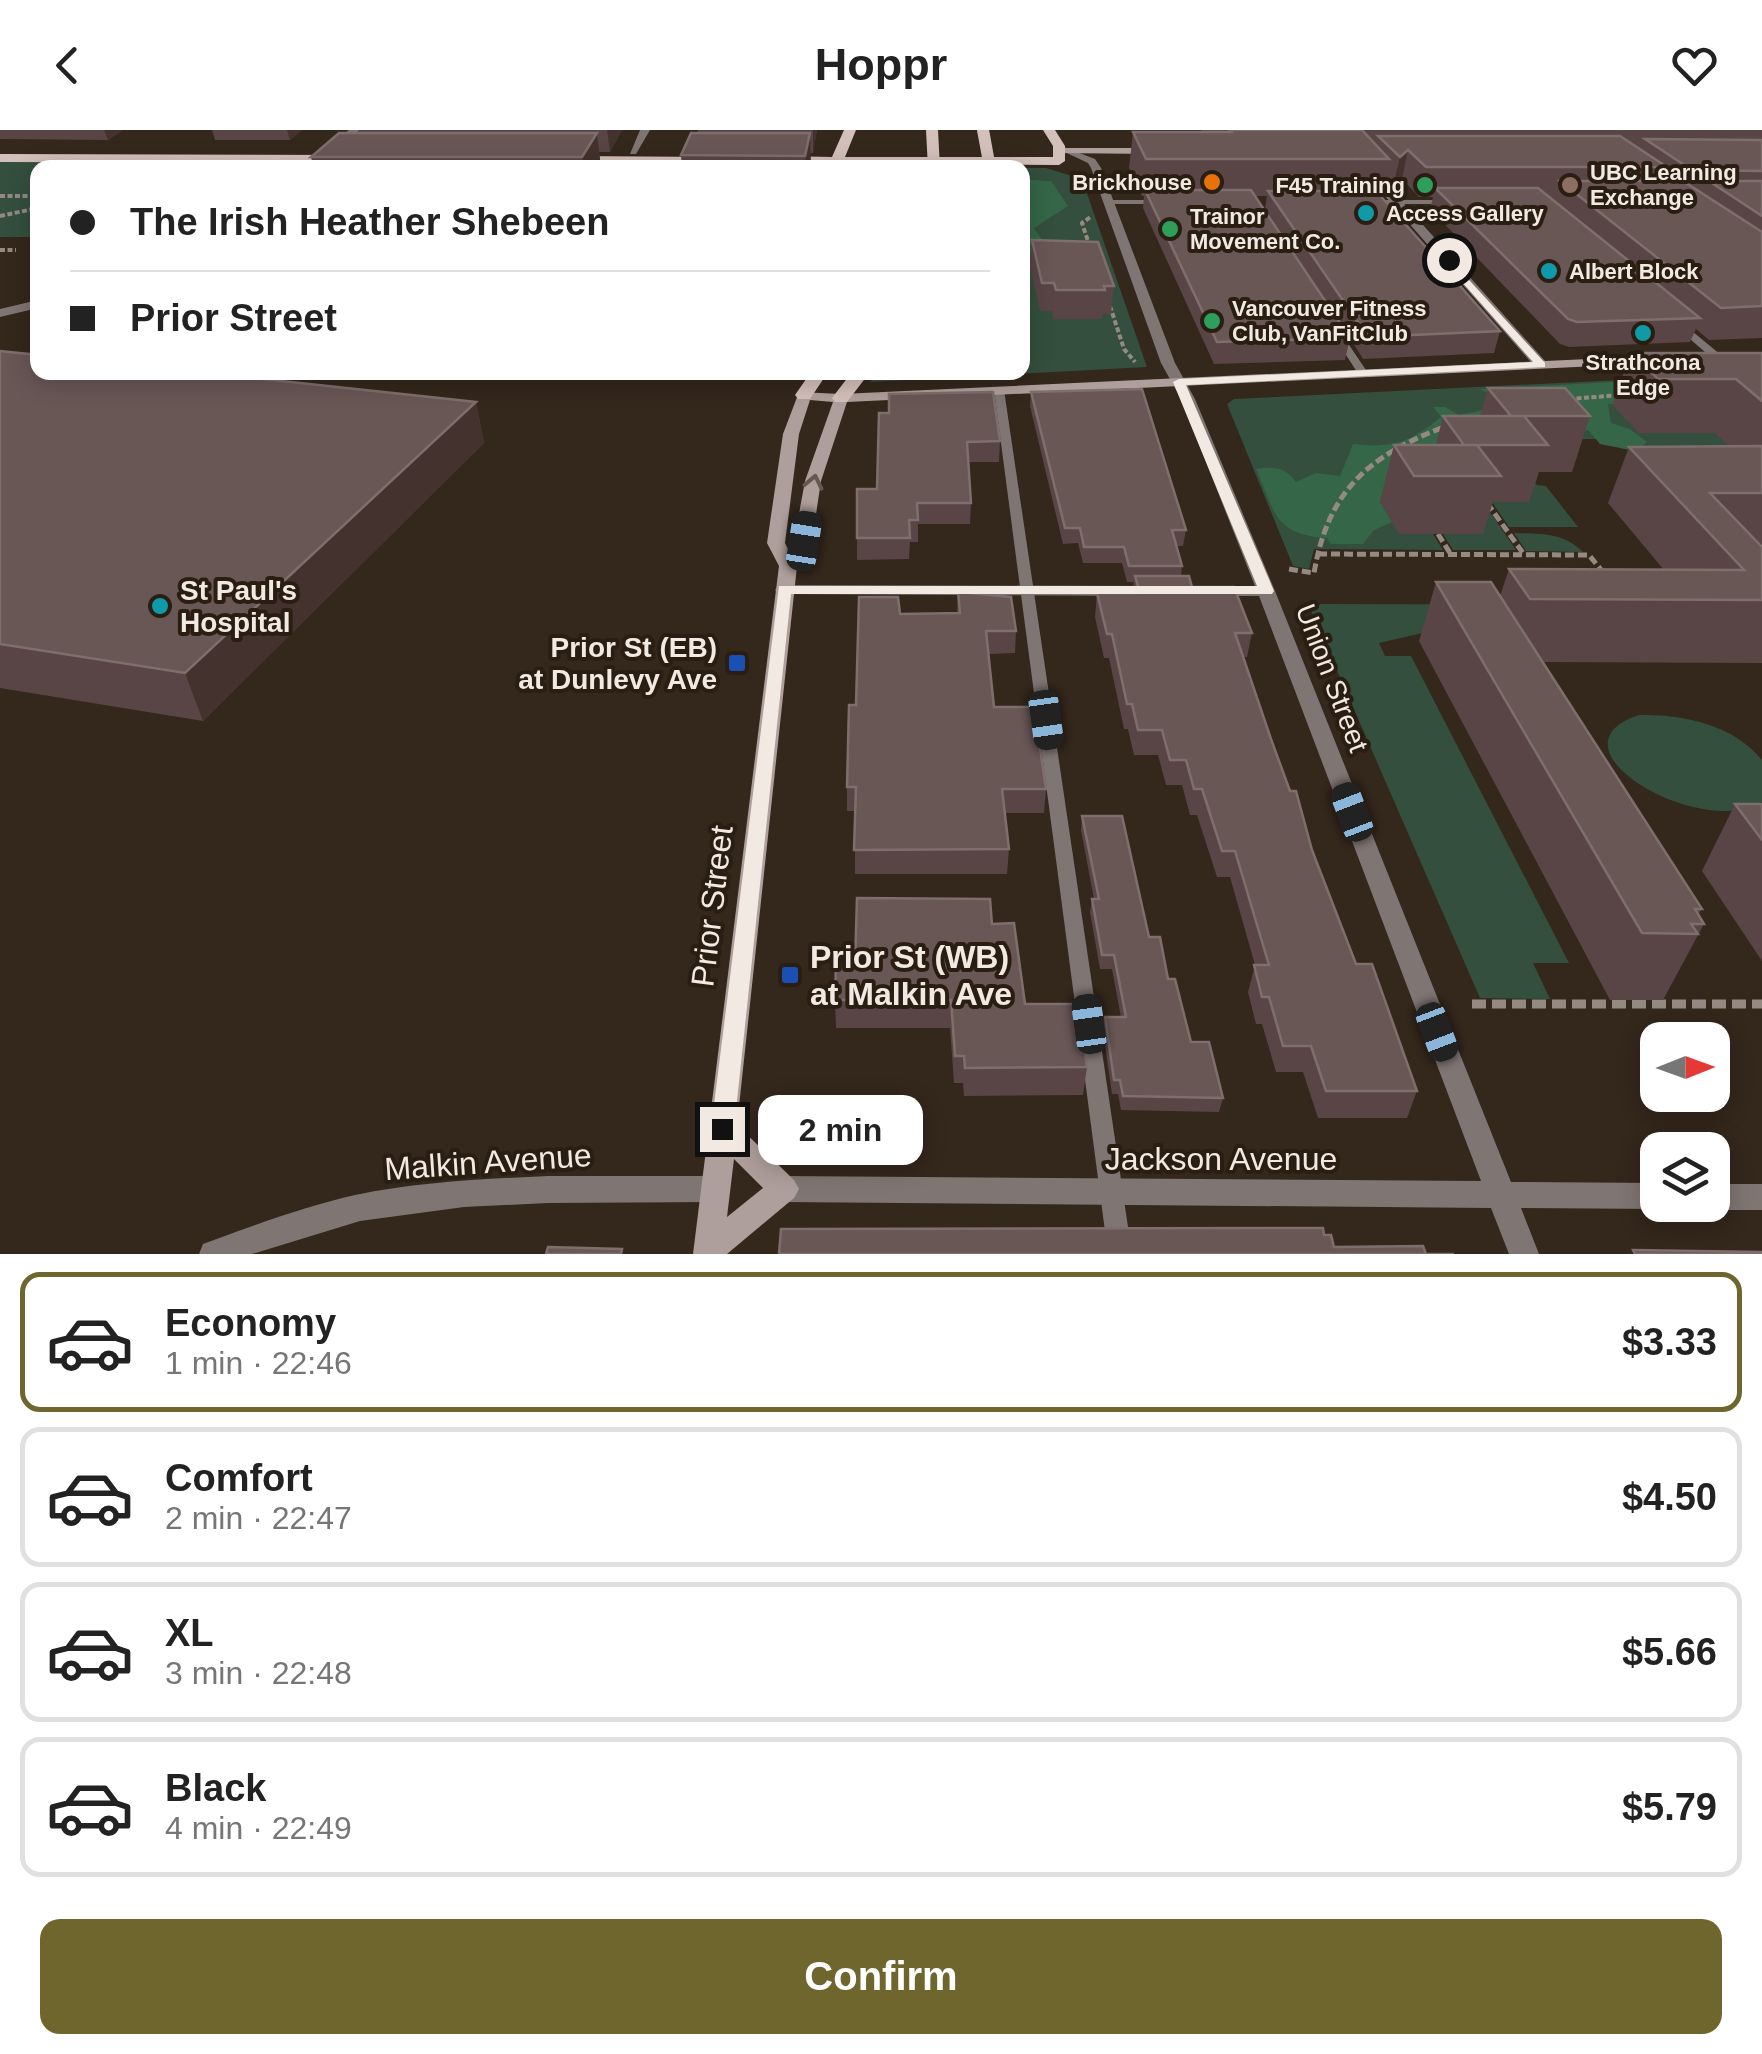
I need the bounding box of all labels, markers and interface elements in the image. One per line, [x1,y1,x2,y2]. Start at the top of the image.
icon: back [40,38,95,93]
icon: heart [1667,38,1722,93]
text: Hoppr [815,39,947,90]
place label: UBC Learning Exchange [1590,160,1737,210]
place label: Brickhouse [1072,170,1192,195]
marker: Brickhouse [1201,171,1223,193]
place label: F45 Training [1275,173,1405,198]
marker: F45 Training [1414,174,1436,196]
marker: UBC Learning Exchange [1559,174,1581,196]
text: The Irish Heather Shebeen [130,201,609,243]
place label: Access Gallery [1386,201,1545,226]
marker: Access Gallery [1355,202,1377,224]
place label: Trainor Movement Co. [1190,204,1340,254]
marker: Trainor Movement Co. [1159,218,1181,240]
route start [1427,238,1472,283]
place label: Albert Block [1569,259,1699,284]
marker: Albert Block [1538,260,1560,282]
place label: Vancouver Fitness Club, VanFitClub [1232,296,1426,346]
text: Prior Street [130,297,337,339]
marker: Vancouver Fitness Club, VanFitClub [1201,310,1223,332]
marker: Strathcona Edge [1632,322,1654,344]
place label: Strathcona Edge [1586,350,1701,400]
one-way arrow [802,474,823,491]
car [784,509,824,573]
place label: St Paul's Hospital [180,575,297,638]
marker: St Paul's Hospital [149,595,171,617]
street label: Union Street [1290,600,1374,756]
place label: Prior St (EB) at Dunlevy Ave [518,632,717,695]
marker: Prior St (EB) at Dunlevy Ave [726,652,748,674]
car [1027,688,1065,752]
car [1327,779,1377,845]
street label: Prior Street [684,823,740,989]
place label: Prior St (WB) at Malkin Ave [810,939,1012,1012]
marker: Prior St (WB) at Malkin Ave [779,964,801,986]
car [1070,992,1108,1056]
car [1412,999,1462,1065]
north arrow [1640,1022,1730,1112]
map controls [1640,1022,1730,1222]
callout: 2 min [757,1094,922,1164]
route end [700,1107,745,1152]
text: 2 min [799,1112,882,1148]
button: layers [1640,1132,1730,1222]
street label: Malkin Avenue [383,1137,593,1187]
street label: Jackson Avenue [1105,1141,1337,1177]
icon: car [45,1297,135,1387]
text: Economy [165,1302,336,1344]
text: $3.33 [1622,1321,1717,1363]
text: 1 min · 22:46 [165,1345,352,1381]
icon: car [45,1452,135,1542]
text: Comfort [165,1457,313,1499]
text: $4.50 [1622,1476,1717,1518]
text: 2 min · 22:47 [165,1500,352,1536]
icon: car [45,1607,135,1697]
text: XL [165,1612,214,1654]
text: $5.66 [1622,1631,1717,1673]
text: 3 min · 22:48 [165,1655,352,1691]
icon: car [45,1762,135,1852]
text: Black [165,1767,266,1809]
text: $5.79 [1622,1786,1717,1828]
text: 4 min · 22:49 [165,1810,352,1846]
button: Confirm [40,1919,1722,2034]

